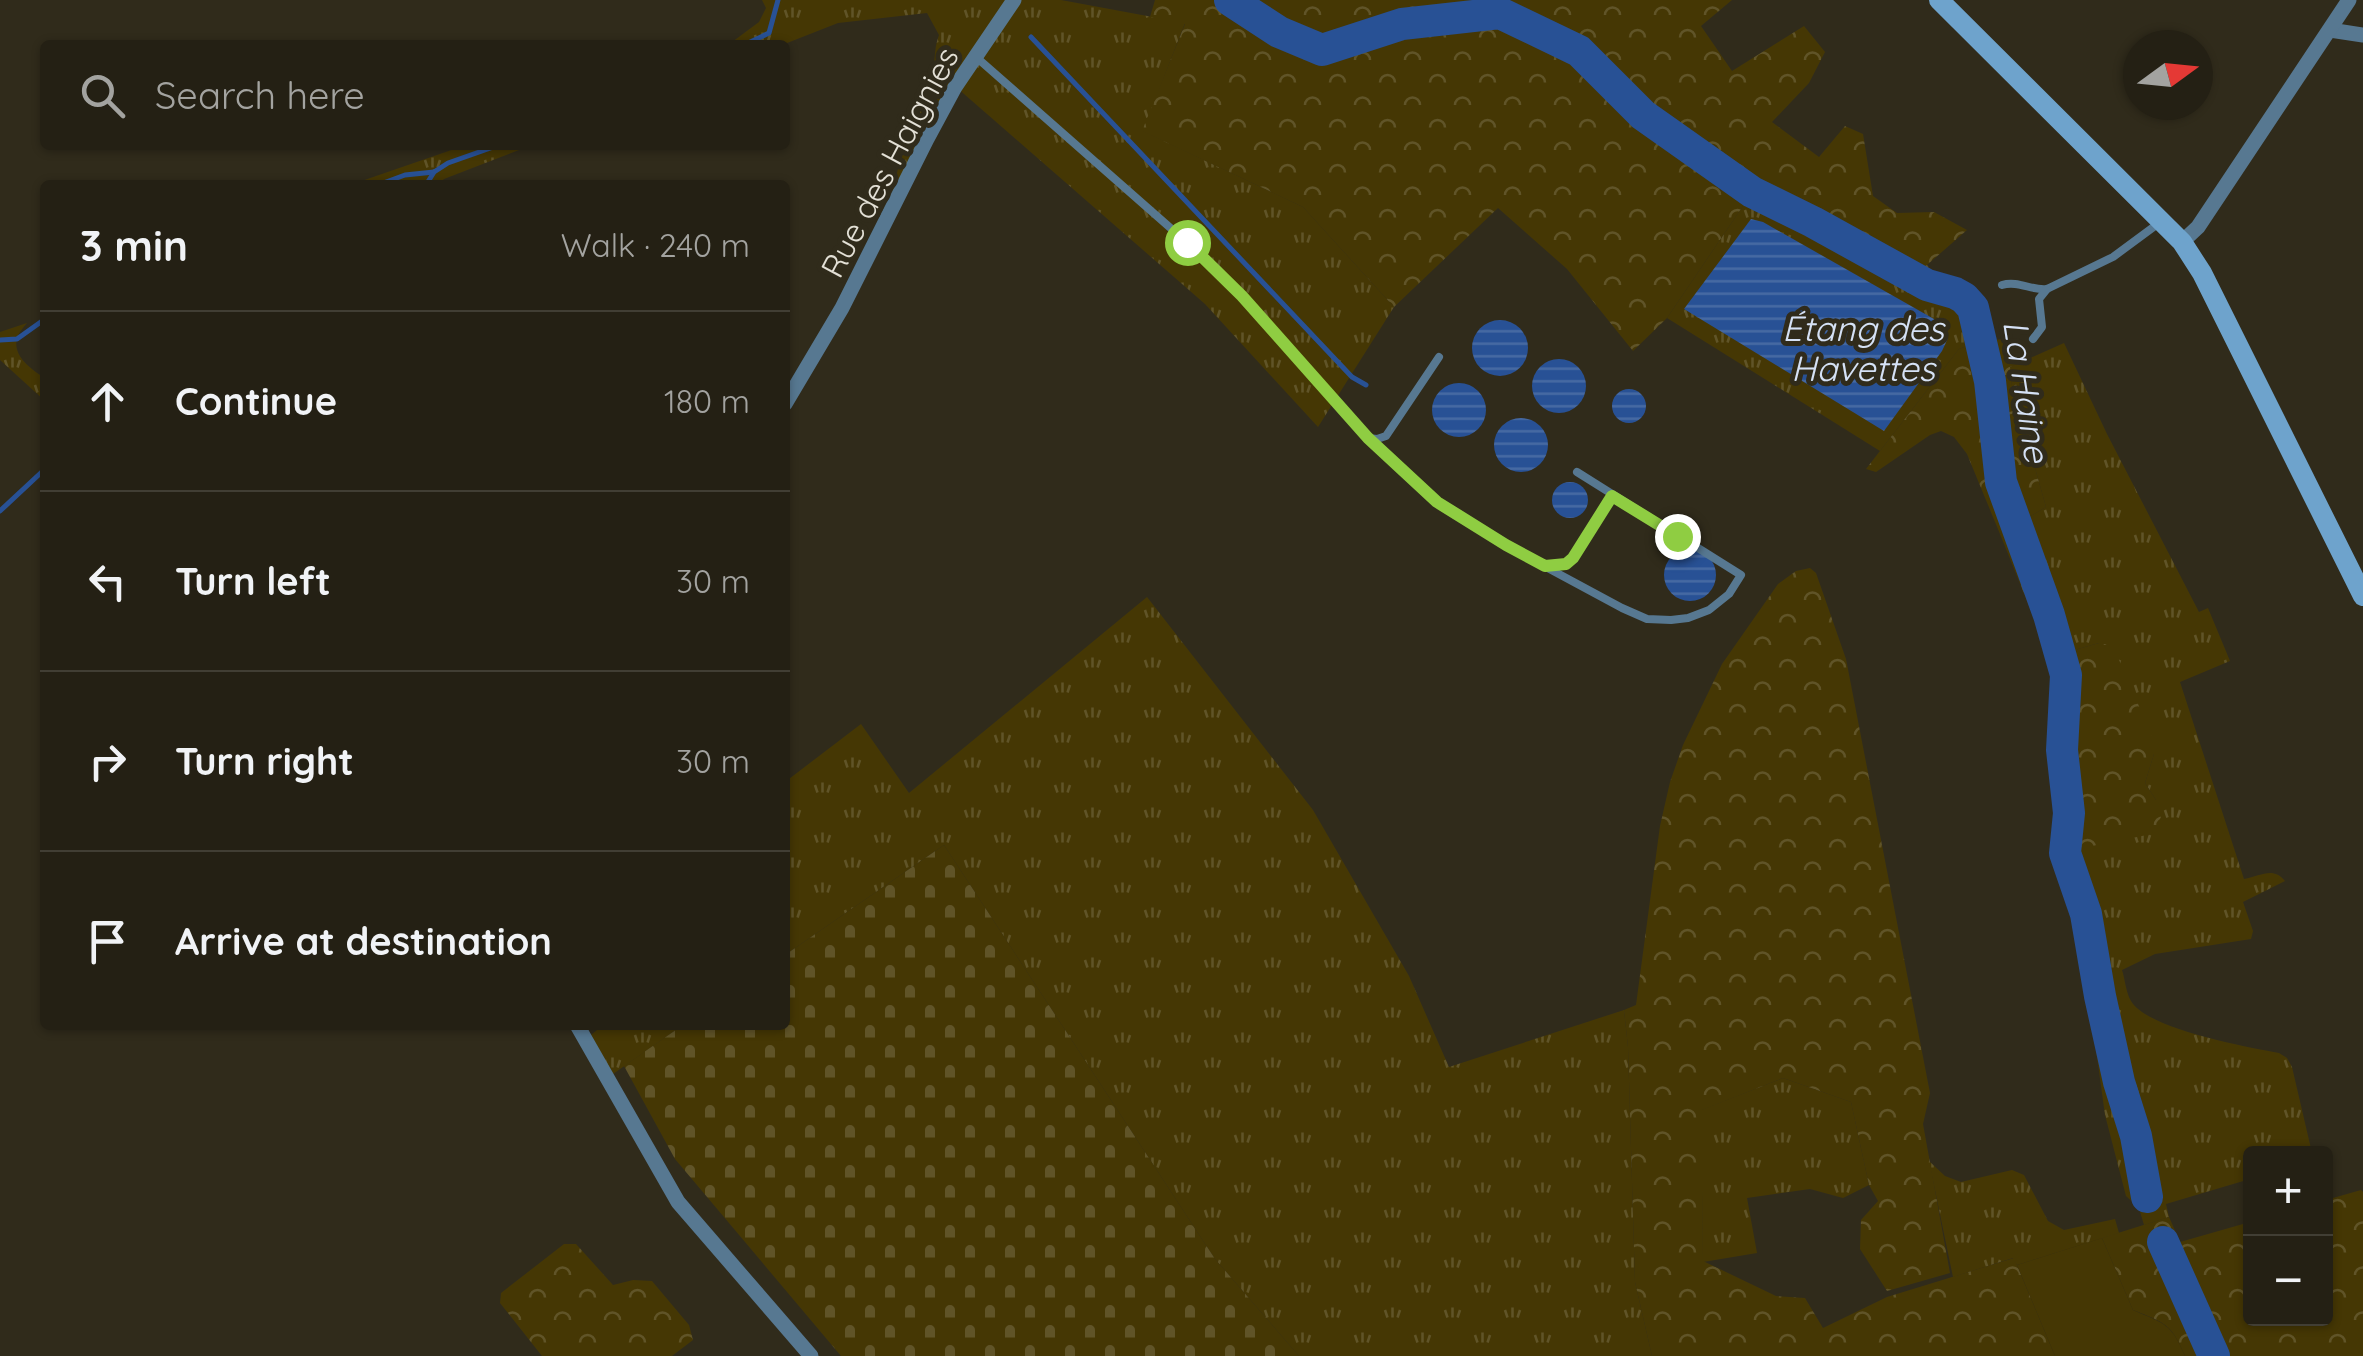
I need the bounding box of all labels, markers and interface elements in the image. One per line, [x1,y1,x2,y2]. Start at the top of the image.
north arrow [2123,30,2213,120]
search box [40,40,790,150]
street label: Rue des Haignies [811,40,967,284]
icon: search [75,68,130,123]
text: Search here [155,71,365,119]
text: 3 min [80,219,188,272]
route start [1165,220,1211,266]
text: Walk · 240 m [561,225,750,265]
water label: Étang des Havettes [1782,306,1947,390]
water label: La Haine [1994,317,2060,466]
icon: ahead [80,374,135,429]
text: Continue [175,377,337,425]
text: 180 m [664,381,750,421]
route end [1655,514,1701,560]
icon: left [80,554,135,609]
text: Turn left [175,557,331,605]
text: 30 m [676,561,750,601]
icon: right [80,734,135,789]
text: Turn right [175,737,354,785]
text: 30 m [676,741,750,781]
icon: arrive [80,914,135,969]
text: Arrive at destination [175,917,552,965]
map controls [2243,1146,2333,1326]
button: + [2243,1146,2333,1236]
button: − [2243,1236,2333,1326]

